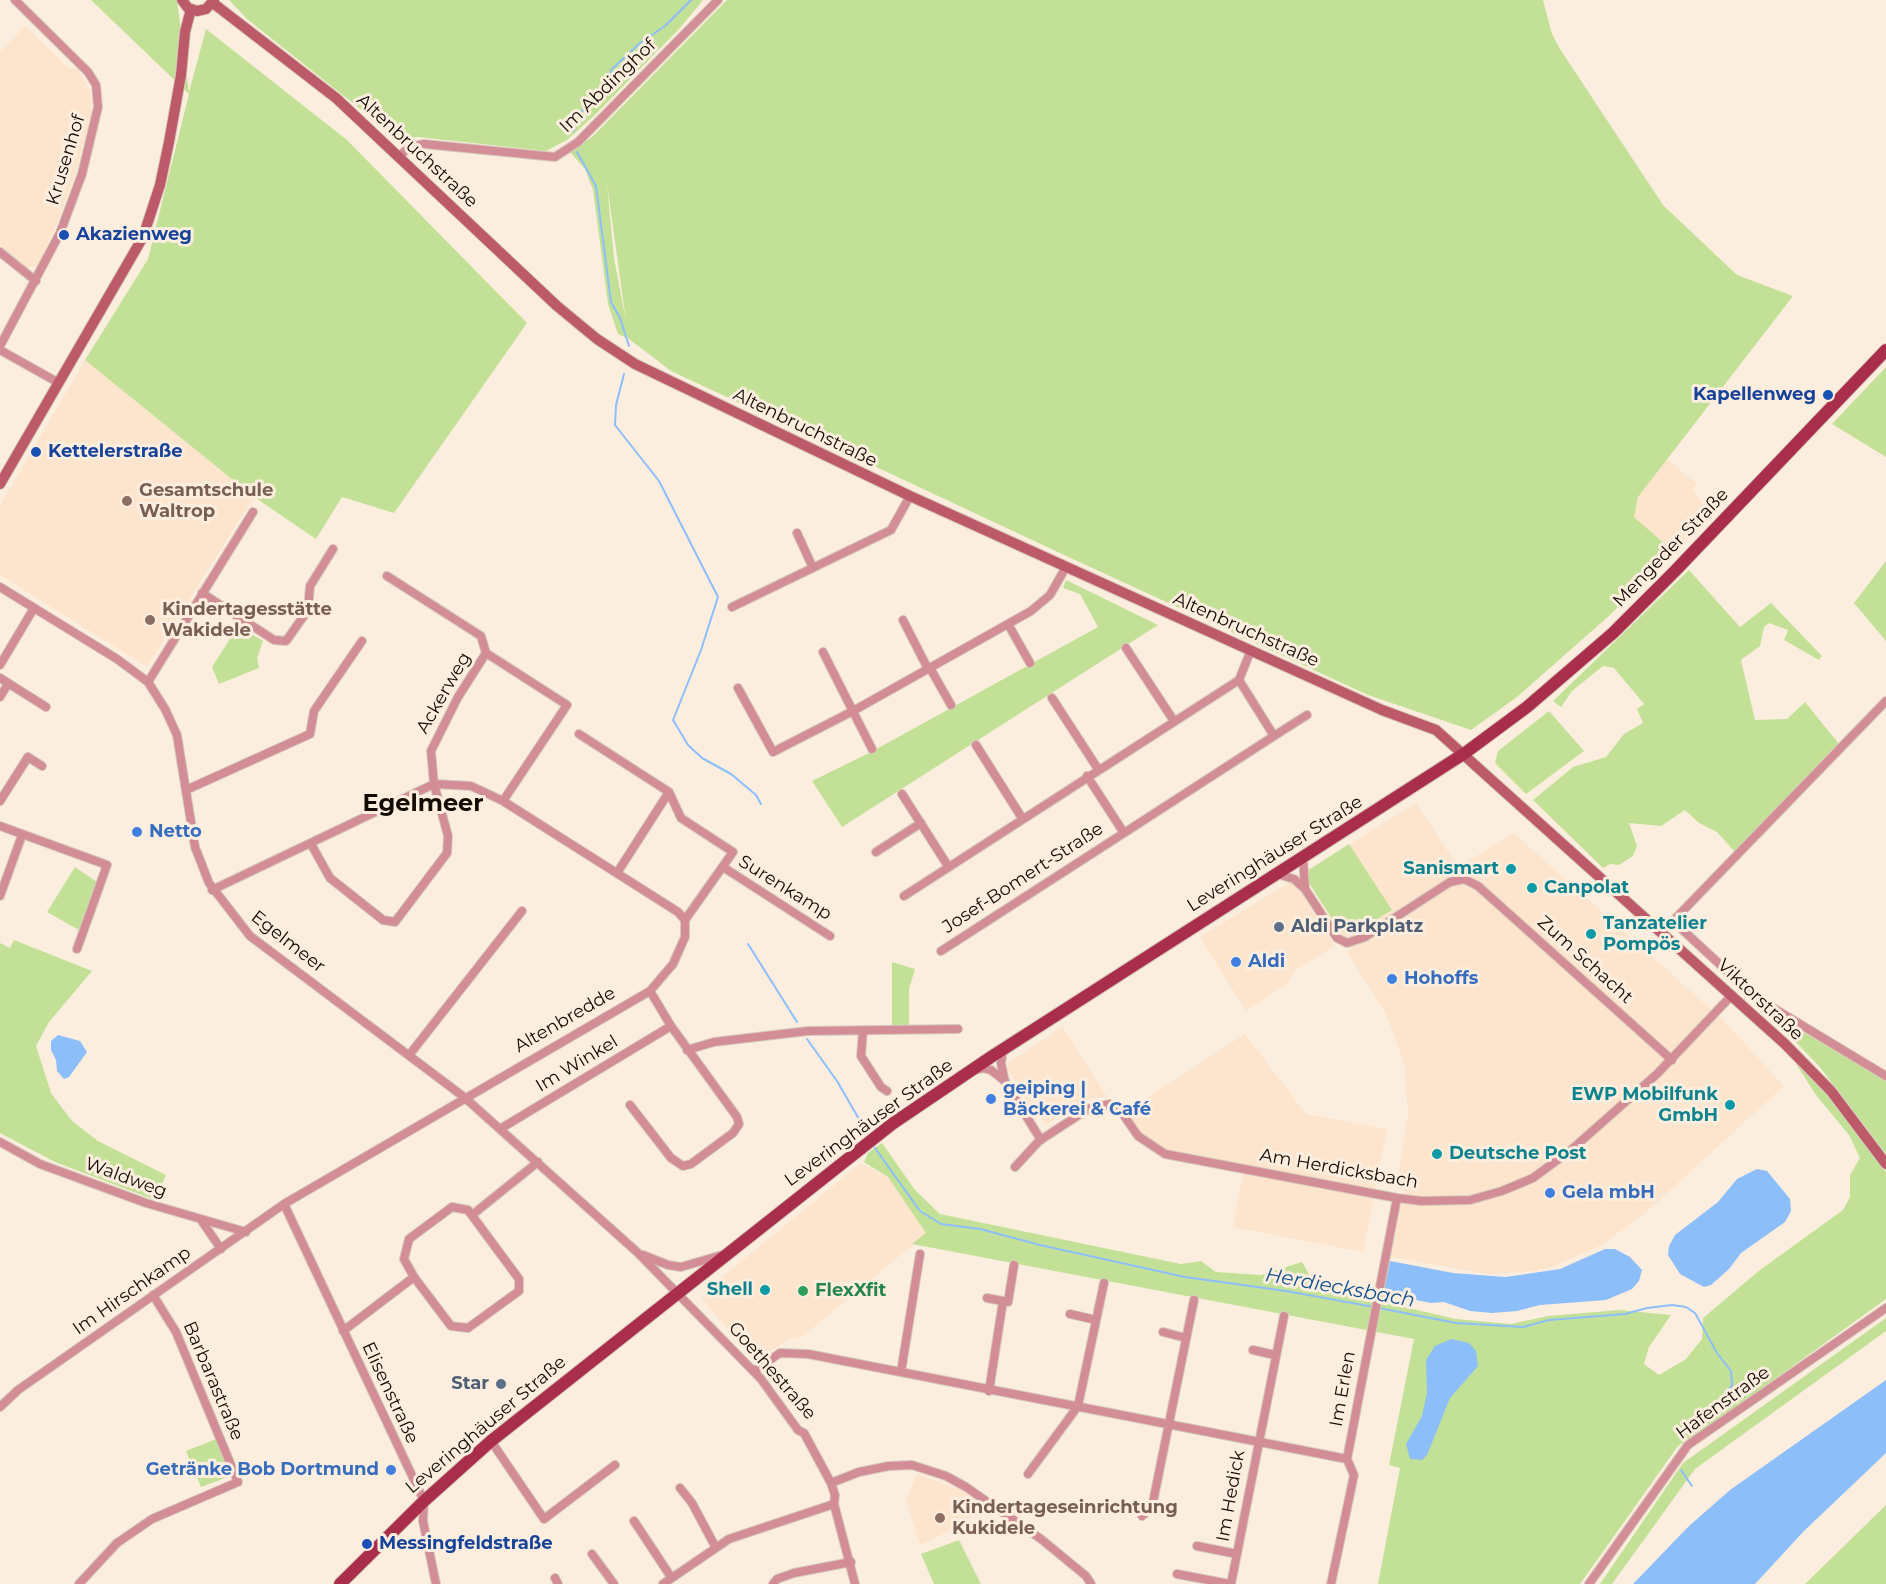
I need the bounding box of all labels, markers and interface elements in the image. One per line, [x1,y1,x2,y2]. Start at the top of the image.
street label: Im Abdinghof [555,35,661,137]
street label: Altenbruchstraße [352,89,482,213]
street label: Krusenhof [42,112,90,208]
place label: Akazienweg [76,224,192,246]
marker: Akazienweg [57,228,71,242]
street label: Altenbruchstraße [730,384,880,472]
place label: Kapellenweg [1693,384,1816,406]
marker: Kapellenweg [1821,388,1835,402]
place label: Kettelerstraße [48,441,183,463]
marker: Kettelerstraße [29,445,43,459]
place label: Gesamtschule Waltrop [139,480,273,522]
street label: Mengeder Straße [1609,484,1733,612]
marker: Gesamtschule Waltrop [120,494,134,508]
street label: Altenbruchstraße [1170,588,1322,672]
place label: Kindertagesstätte Wakidele [162,599,332,642]
marker: Kindertagesstätte Wakidele [143,613,157,627]
street label: Ackerweg [412,648,476,738]
district label: Egelmeer [362,790,484,818]
street label: Leveringhäuser Straße [1183,791,1367,917]
street label: Josef-Bomert-Straße [939,818,1107,938]
place label: Netto [149,821,202,843]
marker: Netto [130,825,144,839]
street label: Surenkamp [734,851,836,925]
place label: Sanismart [1403,858,1499,880]
marker: Sanismart [1504,862,1518,876]
place label: Canpolat [1544,877,1629,899]
marker: Canpolat [1525,881,1539,895]
street label: Egelmeer [247,906,329,978]
street label: Zum Schacht [1533,912,1637,1008]
place label: Tanzatelier Pompös [1603,913,1707,956]
place label: Aldi Parkplatz [1291,916,1423,938]
marker: Aldi Parkplatz [1272,920,1286,934]
marker: Tanzatelier Pompös [1584,927,1598,941]
place label: Aldi [1248,951,1285,973]
marker: Aldi [1229,955,1243,969]
street label: Viktorstraße [1713,955,1807,1045]
place label: Hohoffs [1404,968,1478,990]
marker: Hohoffs [1385,972,1399,986]
street label: Altenbredde [511,982,619,1058]
street label: Im Winkel [532,1031,622,1097]
street label: Leveringhäuser Straße [781,1055,957,1191]
place label: geiping | Bäckerei & Café [1003,1078,1151,1120]
place label: EWP Mobilfunk GmbH [1571,1084,1718,1126]
marker: geiping | Bäckerei & Café [984,1092,998,1106]
marker: EWP Mobilfunk GmbH [1723,1098,1737,1112]
place label: Deutsche Post [1449,1143,1587,1165]
street label: Am Herdicksbach [1258,1144,1420,1194]
marker: Deutsche Post [1430,1147,1444,1161]
street label: Waldweg [82,1153,170,1203]
place label: Gela mbH [1562,1182,1655,1204]
marker: Gela mbH [1543,1186,1557,1200]
street label: Im Hirschkamp [69,1242,195,1340]
water label: Herdiecksbach [1263,1263,1417,1313]
place label: Shell [707,1279,753,1301]
place label: FlexXfit [815,1280,886,1302]
marker: Shell [758,1283,772,1297]
marker: FlexXfit [796,1284,810,1298]
street label: Barbarastraße [178,1318,248,1444]
street label: Goethestraße [724,1318,820,1424]
street label: Elisenstraße [357,1339,423,1447]
street label: Im Erlen [1326,1350,1360,1428]
street label: Leveringhäuser Straße [401,1352,571,1498]
street label: Hafenstraße [1672,1362,1774,1444]
place label: Star [451,1373,489,1395]
marker: Star [494,1377,508,1391]
street label: Im Hedick [1212,1449,1250,1543]
place label: Getränke Bob Dortmund [146,1459,379,1481]
marker: Getränke Bob Dortmund [384,1463,398,1477]
place label: Kindertageseinrichtung Kukidele [952,1497,1178,1540]
marker: Kindertageseinrichtung Kukidele [933,1511,947,1525]
place label: Messingfeldstraße [379,1533,553,1555]
marker: Messingfeldstraße [360,1537,374,1551]

